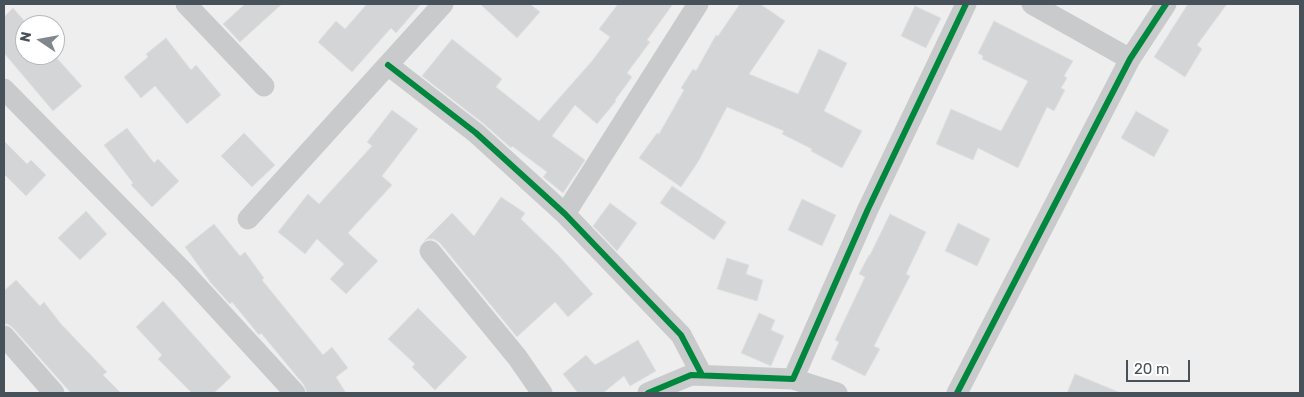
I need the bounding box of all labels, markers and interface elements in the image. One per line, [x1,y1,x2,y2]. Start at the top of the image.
north arrow [15,15,65,65]
text: N [16,30,35,44]
scale bar [1129,350,1193,382]
text: 20 m [1134,360,1169,378]

